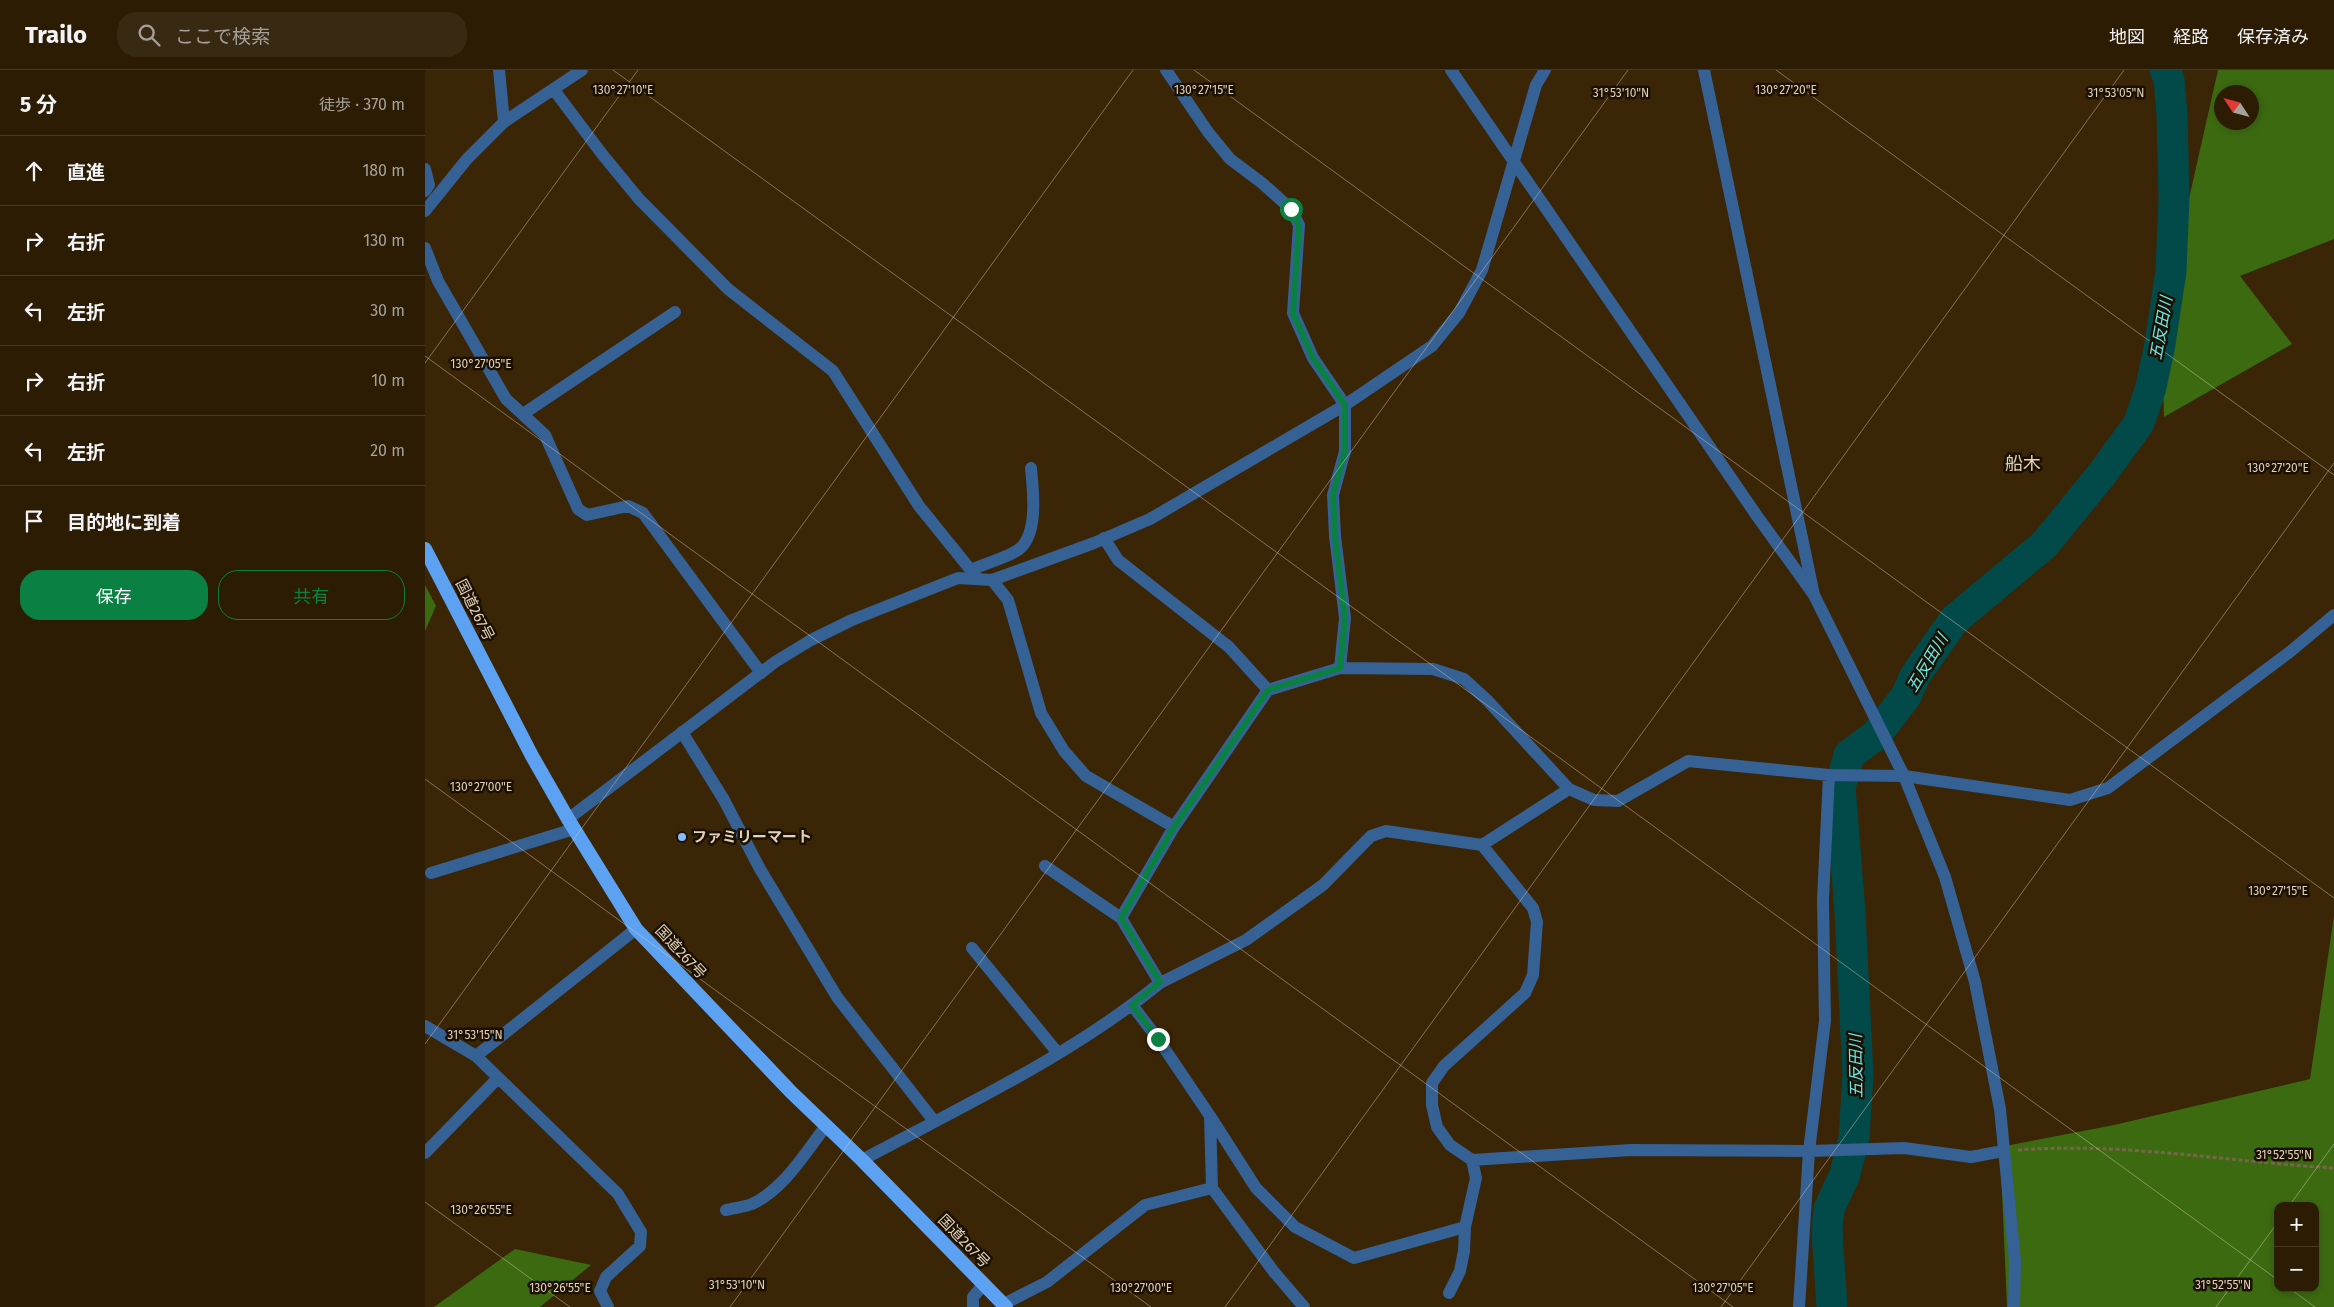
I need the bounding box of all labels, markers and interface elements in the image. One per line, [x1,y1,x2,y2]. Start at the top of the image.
search box [117,12,467,57]
text: Trailo [25,21,87,49]
icon: search [135,21,163,49]
text: ここで検索 [175,25,270,48]
text: 地図 [2109,26,2145,48]
text: 経路 [2173,26,2209,48]
text: 保存済み [2237,26,2309,48]
text: 130°27'10"E [592,83,654,97]
text: 130°27'15"E [1174,83,1234,97]
text: 130°27'20"E [1755,83,1817,97]
north arrow [2214,85,2259,130]
text: 31°53'10"N [1593,86,1649,100]
text: 31°53'05"N [2088,86,2144,100]
text: 5 分 [20,92,57,118]
text: 徒歩 · 370 m [319,95,405,114]
icon: ahead [20,157,48,185]
text: 直進 [67,161,105,184]
text: 180 m [362,161,405,180]
route start [1280,198,1303,221]
icon: right [20,227,48,255]
text: 右折 [67,231,105,254]
text: 130 m [363,231,405,250]
water label: 五反田川 [2146,293,2176,361]
icon: left [20,297,48,325]
text: 左折 [67,301,105,324]
text: 30 m [370,301,405,320]
text: 130°27'05"E [450,357,512,371]
icon: right [20,367,48,395]
text: 右折 [67,371,105,394]
text: 10 m [371,371,405,390]
icon: left [20,437,48,465]
text: 左折 [67,441,105,464]
text: 20 m [370,441,405,460]
district label: 船木 [2005,453,2041,475]
text: 130°27'20"E [2247,461,2309,475]
icon: arrive [20,507,48,535]
text: 目的地に到着 [67,511,181,534]
button: 保存 [20,570,208,620]
button: 共有 [218,570,405,620]
street label: 国道267号 [452,576,498,644]
water label: 五反田川 [1902,629,1953,695]
text: 130°27'00"E [450,780,512,794]
place label: ファミリーマート [692,828,812,846]
marker: ファミリーマート [676,831,688,843]
text: 130°27'15"E [2248,884,2308,898]
street label: 国道267号 [652,921,710,983]
text: 31°53'15"N [447,1028,503,1042]
route end [1147,1028,1170,1051]
water label: 五反田川 [1846,1032,1866,1098]
text: 31°52'55"N [2256,1148,2312,1162]
map controls [2274,1202,2319,1292]
button: + [2274,1202,2319,1247]
text: 130°26'55"E [450,1203,512,1217]
street label: 国道267号 [934,1211,994,1271]
button: − [2274,1247,2319,1292]
text: 31°53'10"N [709,1278,765,1292]
text: 31°52'55"N [2195,1278,2251,1292]
text: 130°26'55"E [529,1281,591,1295]
text: 130°27'00"E [1110,1281,1172,1295]
text: 130°27'05"E [1692,1281,1754,1295]

